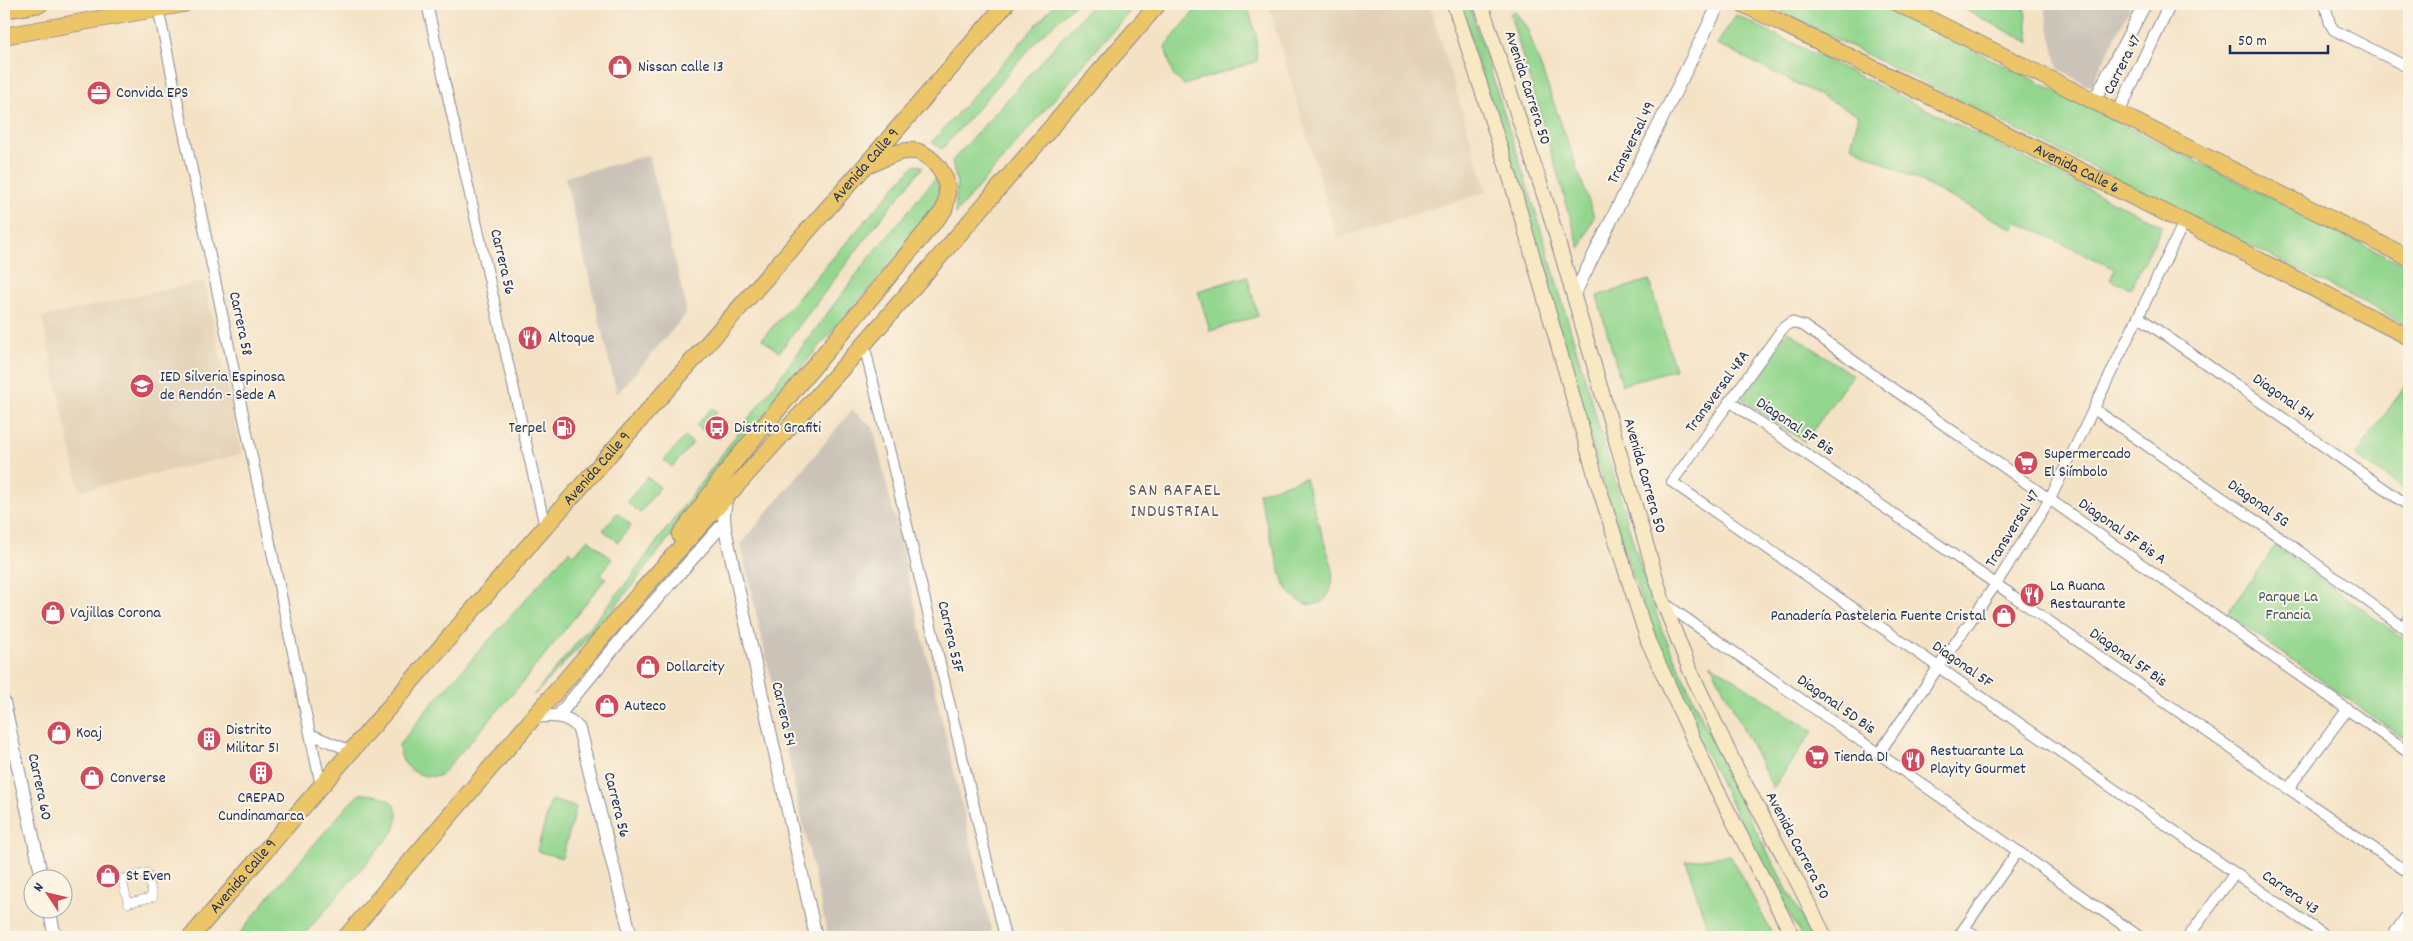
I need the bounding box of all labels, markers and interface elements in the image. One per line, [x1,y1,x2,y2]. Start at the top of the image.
scale bar [2230,22,2328,54]
street label: Avenida Carrera 50 [1498,28,1556,148]
street label: Carrera 47 [2098,31,2148,99]
text: 50 m [2238,31,2267,53]
shop icon: Nissan calle 13 [607,54,633,80]
place label: Nissan calle 13 [638,56,724,79]
office icon: Convida EPS [86,80,112,106]
place label: Convida EPS [116,82,188,105]
street label: Transversal 49 [1602,98,1662,188]
street label: Avenida Calle 9 [826,123,905,208]
street label: Avenida Calle 6 [2030,138,2123,200]
street label: Carrera 56 [483,227,521,297]
street label: Carrera 58 [222,290,258,358]
restaurant icon: Altoque [517,325,543,351]
place label: Altoque [548,327,595,350]
street label: Transversal 48A [1680,346,1756,438]
place label: IED Silveria Espinosa de Rendón - Sede A [160,366,285,407]
street label: Diagonal 5H [2247,368,2319,428]
school or university icon: IED Silveria Espinosa de Rendón - Sede A [129,373,155,399]
street label: Diagonal 5F Bis [1751,392,1839,462]
fuel station icon: Terpel [551,415,577,441]
bus stop icon: Distrito Grafiti [704,415,730,441]
street label: Avenida Carrera 50 [1617,416,1671,536]
place label: Terpel [508,417,546,440]
place label: Distrito Grafiti [734,417,821,440]
street label: Avenida Calle 9 [558,426,636,511]
place label: Supermercado El Siímbolo [2044,443,2131,484]
supermarket icon: Supermercado El Siímbolo [2013,450,2039,476]
street label: Diagonal 5G [2222,474,2294,534]
district label: SAN RAFAEL INDUSTRIAL [1129,479,1221,525]
street label: Transversal 47 [1980,486,2046,572]
street label: Diagonal 5F Bis A [2073,493,2171,571]
place label: La Ruana Restaurante [2050,575,2126,616]
restaurant icon: La Ruana Restaurante [2019,582,2045,608]
park label: Parque La Francia [2258,586,2318,627]
street label: Carrera 53F [931,599,969,675]
shop icon: Vajillas Corona [40,600,66,626]
place label: Vajillas Corona [70,602,161,625]
shop icon: Panadería Pasteleria Fuente Cristal [1991,603,2017,629]
place label: Panadería Pasteleria Fuente Cristal [1771,605,1986,628]
street label: Diagonal 5F Bis [2084,623,2172,694]
street label: Diagonal 5F [1927,636,1997,694]
shop icon: Dollarcity [635,654,661,680]
place label: Dollarcity [666,656,725,679]
street label: Diagonal 5D Bis [1792,669,1880,741]
street label: Carrera 54 [764,680,802,748]
shop icon: Auteco [594,693,620,719]
place label: Auteco [624,695,666,718]
place label: Distrito Militar 51 [226,719,279,760]
shop icon: Koaj [46,720,72,746]
place label: Koaj [76,722,102,745]
building icon: Distrito Militar 51 [196,726,222,752]
place label: Restuarante La Playity Gourmet [1930,740,2026,781]
supermarket icon: Tienda D1 [1804,744,1830,770]
place label: Tienda D1 [1834,746,1888,769]
restaurant icon: Restuarante La Playity Gourmet [1900,747,1926,773]
street label: Carrera 60 [21,751,57,823]
building icon: CREPAD Cundinamarca [248,760,274,786]
shop icon: Converse [79,765,105,791]
place label: Converse [110,767,166,790]
street label: Carrera 56 [597,770,635,840]
place label: CREPAD Cundinamarca [218,787,304,828]
street label: Avenida Carrera 50 [1759,788,1835,904]
street label: Avenida Calle 9 [204,834,282,919]
shop icon: St Even [95,863,121,889]
place label: St Even [126,865,171,888]
street label: Carrera 43 [2257,865,2323,921]
north arrow [22,868,72,918]
text: N [29,879,49,896]

